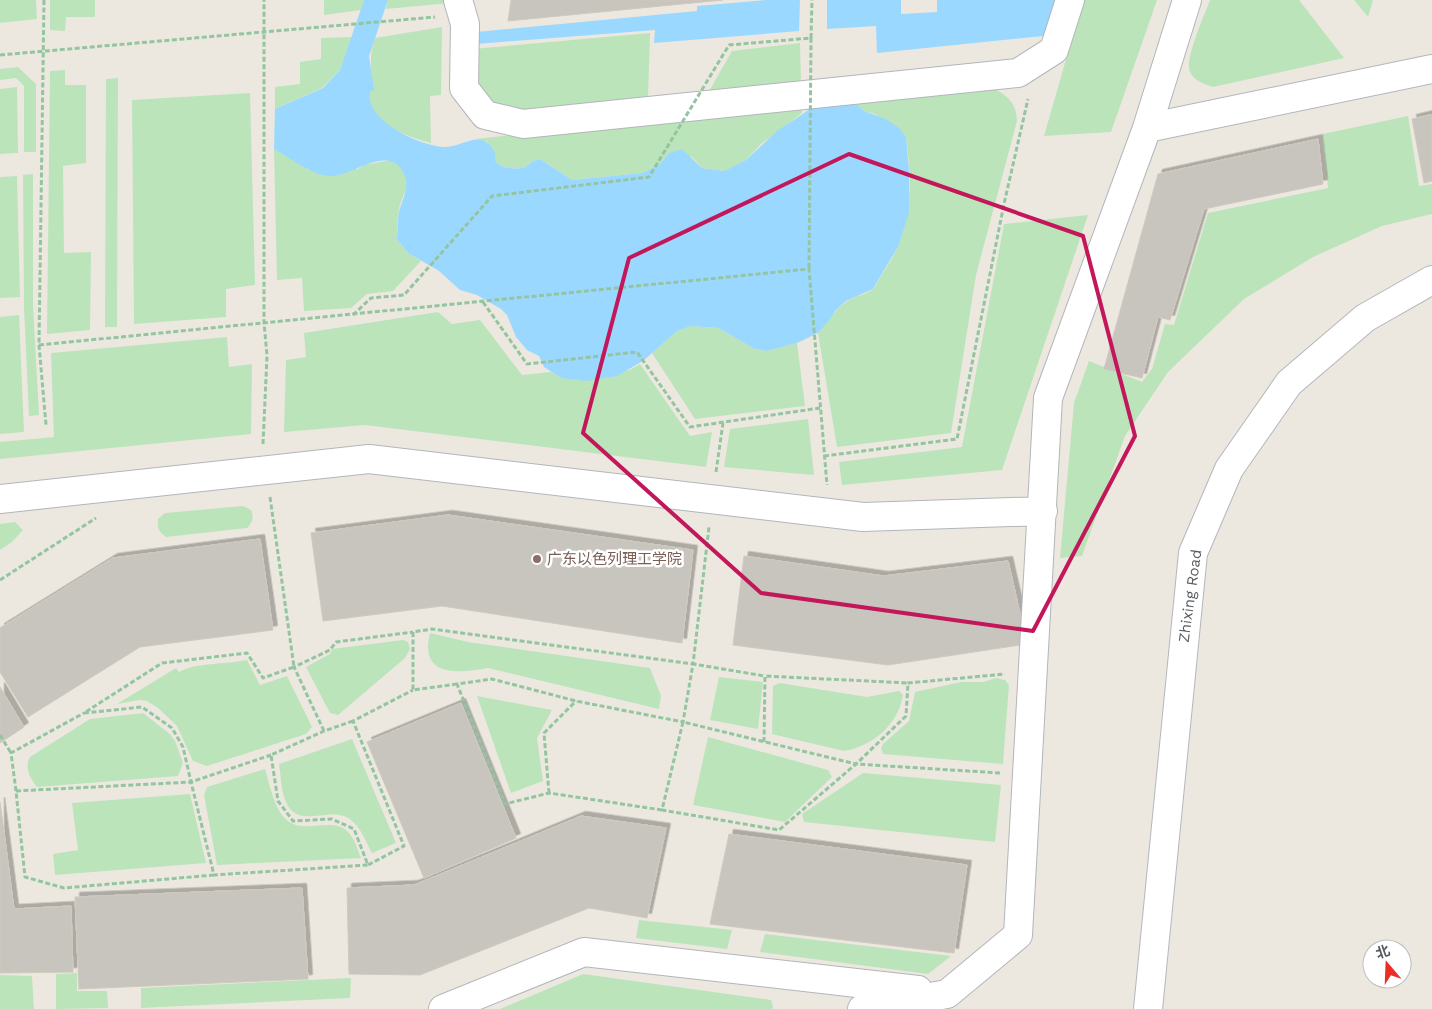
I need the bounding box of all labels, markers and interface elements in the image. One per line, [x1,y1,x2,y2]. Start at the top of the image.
street label: Zhixing Road [1175,548,1205,644]
place label: 广东以色列理工学院 [547,550,682,568]
marker: 广东以色列理工学院 [531,553,543,565]
north arrow [1362,939,1412,989]
text: 北 [1374,942,1392,962]

